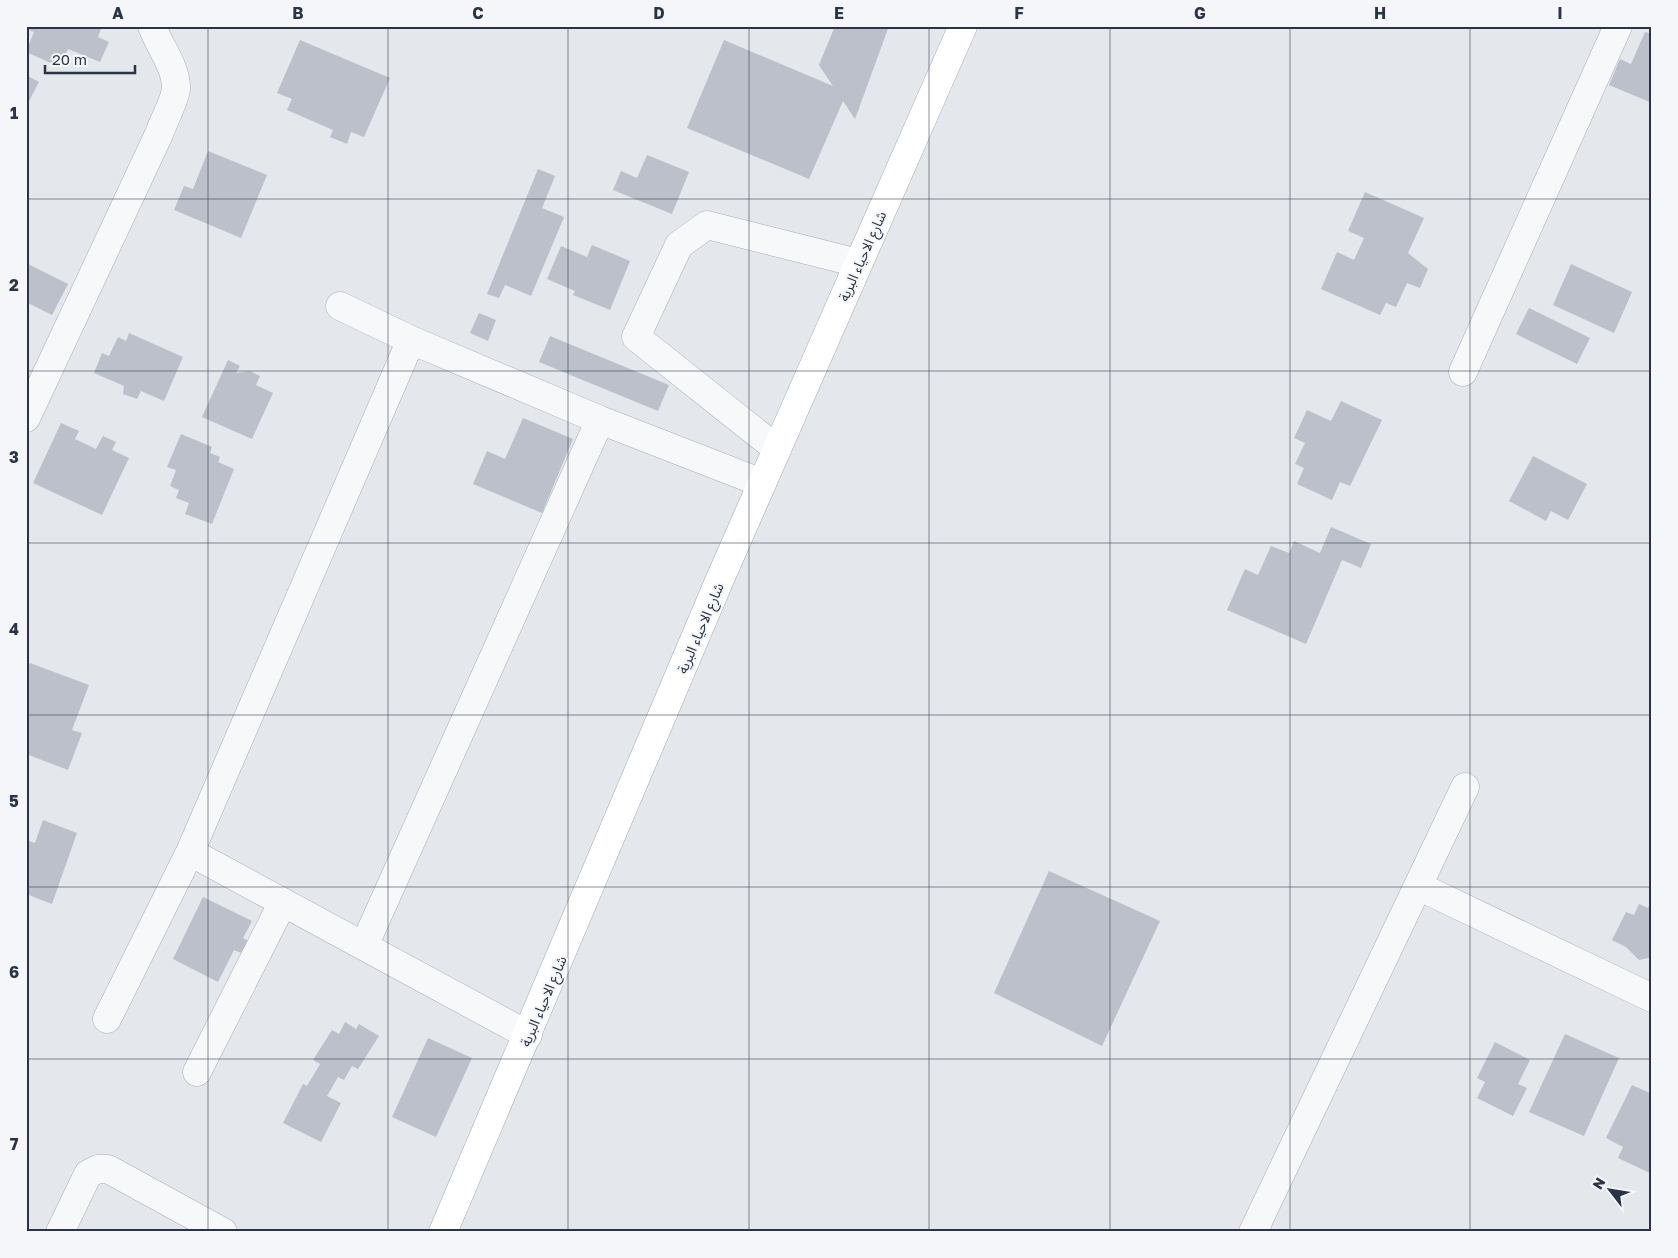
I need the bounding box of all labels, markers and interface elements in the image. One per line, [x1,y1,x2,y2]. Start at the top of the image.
text: A [112,3,124,23]
text: B [292,3,304,23]
text: C [472,3,484,23]
text: D [653,3,665,23]
text: E [834,3,844,23]
text: F [1014,3,1024,23]
text: G [1194,3,1206,23]
text: H [1374,3,1386,23]
text: I [1557,3,1563,23]
scale bar [45,42,135,74]
text: 20 m [52,50,87,68]
text: 1 [10,103,18,123]
street label: شارع الاحياء البرية [835,208,892,305]
text: 2 [9,275,19,295]
text: 3 [9,447,19,467]
street label: شارع الاحياء البرية [673,580,730,677]
text: 4 [9,619,19,639]
text: 5 [9,791,19,811]
street label: شارع الاحياء البرية [516,953,573,1050]
text: 6 [9,962,19,982]
text: 7 [10,1134,19,1154]
north arrow [1586,1166,1636,1216]
text: N [1588,1174,1608,1192]

